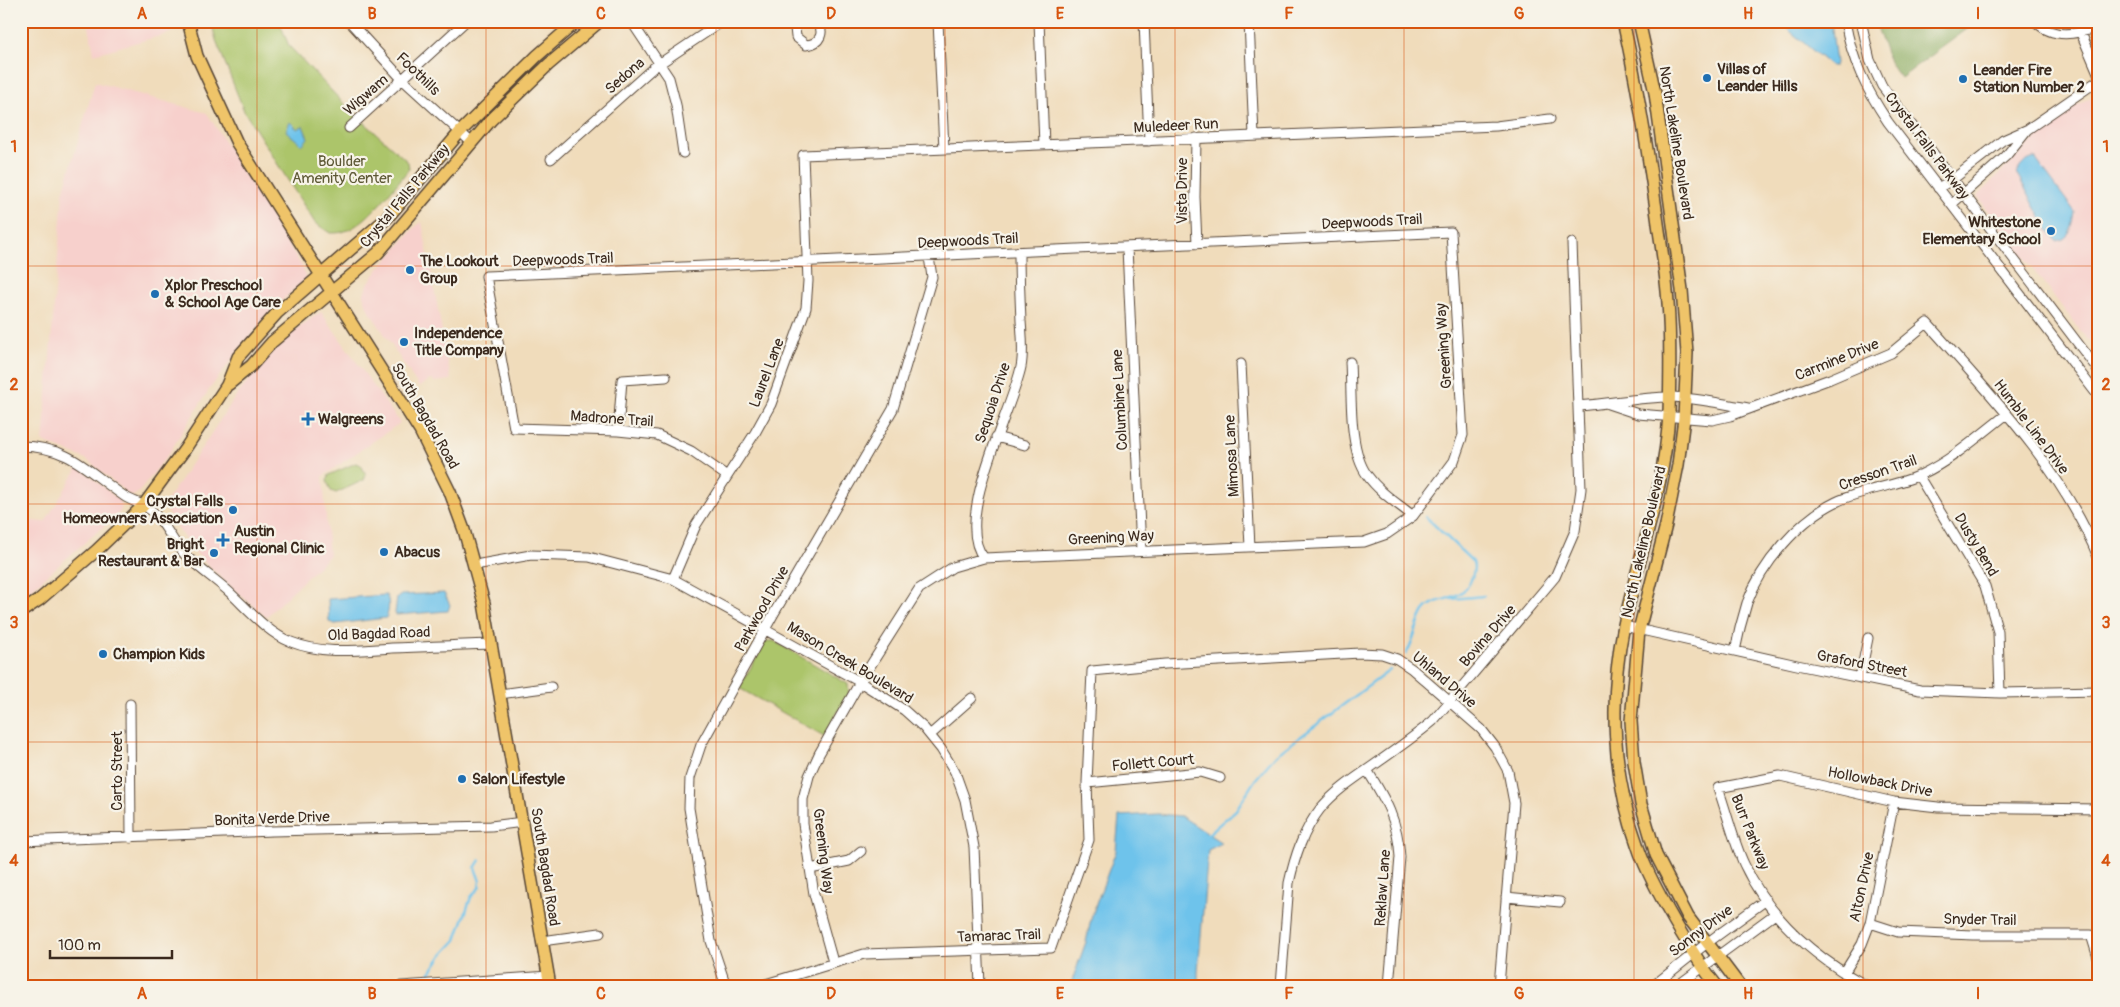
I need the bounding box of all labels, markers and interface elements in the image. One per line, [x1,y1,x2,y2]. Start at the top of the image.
text: A [137,4,148,24]
text: B [367,4,377,24]
text: C [596,4,606,24]
text: D [826,4,836,24]
text: E [1056,4,1065,24]
text: F [1284,4,1294,24]
text: G [1514,4,1525,24]
text: H [1743,4,1753,24]
text: I [1976,4,1980,24]
street label: Foothills [392,48,444,100]
street label: Sedona [601,54,649,98]
place label: Villas of Leander Hills [1717,60,1798,96]
place label: Leander Fire Station Number 2 [1973,61,2085,97]
street label: North Lakeline Boulevard [1654,65,1698,221]
street label: Wigwam [340,70,392,120]
marker: Villas of Leander Hills [1701,72,1713,84]
marker: Leander Fire Station Number 2 [1957,73,1969,85]
street label: Crystal Falls Parkway [1880,89,1974,204]
street label: Muledeer Run [1133,114,1219,138]
text: 1 [11,137,17,157]
text: 1 [2103,137,2109,157]
street label: Crystal Falls Parkway [356,140,454,252]
park label: Boulder Amenity Center [292,152,393,188]
street label: Vista Drive [1173,157,1192,224]
street label: Deepwoods Trail [1321,210,1423,234]
place label: Whitestone Elementary School [1923,213,2042,249]
marker: Whitestone Elementary School [2045,225,2057,237]
street label: Deepwoods Trail [917,229,1019,253]
street label: Deepwoods Trail [512,249,614,271]
place label: The Lookout Group [419,252,499,288]
marker: The Lookout Group [404,264,416,276]
place label: Xplor Preschool & School Age Care [165,276,281,312]
marker: Xplor Preschool & School Age Care [149,288,161,300]
street label: Greening Way [1431,302,1456,390]
place label: Independence Title Company [413,324,504,360]
street label: Carmine Drive [1792,334,1882,385]
street label: Laurel Lane [745,335,789,410]
marker: Independence Title Company [398,336,410,348]
street label: Columbine Lane [1108,348,1132,451]
street label: South Bagdad Road [387,359,463,473]
street label: Sequoia Drive [971,360,1015,446]
text: 2 [10,375,19,395]
text: 2 [2102,375,2111,395]
street label: Humble Line Drive [1989,376,2073,479]
street label: Madrone Trail [570,407,654,431]
place label: Walgreens [318,410,384,429]
marker: Walgreens [302,413,314,425]
street label: Mimosa Lane [1220,414,1244,498]
street label: Cresson Trail [1837,451,1919,495]
street label: North Lakeline Boulevard [1617,464,1671,620]
place label: Crystal Falls Homeowners Association [63,492,224,528]
marker: Crystal Falls Homeowners Association [227,504,239,516]
street label: Dusty Bend [1950,510,2002,580]
place label: Austin Regional Clinic [234,522,325,558]
street label: Greening Way [1068,526,1155,550]
marker: Austin Regional Clinic [216,533,230,547]
place label: Bright Restaurant & Bar [98,535,205,571]
place label: Abacus [394,543,440,562]
marker: Abacus [378,546,390,558]
marker: Bright Restaurant & Bar [208,547,220,559]
street label: Parkwood Drive [731,562,794,655]
street label: Bovina Drive [1456,600,1521,671]
text: 3 [10,613,19,633]
text: 3 [2102,613,2111,633]
street label: Mason Creek Boulevard [783,618,917,708]
street label: Old Bagdad Road [327,623,431,645]
place label: Champion Kids [113,645,205,664]
street label: Graford Street [1815,646,1910,682]
marker: Champion Kids [97,648,109,660]
street label: Uhland Drive [1408,648,1481,713]
street label: Carto Street [108,730,127,811]
street label: Follett Court [1111,750,1196,776]
street label: Hollowback Drive [1826,763,1935,802]
place label: Salon Lifestyle [472,770,565,789]
marker: Salon Lifestyle [456,773,468,785]
street label: Burr Parkway [1726,791,1774,873]
street label: South Bagdad Road [526,806,564,928]
street label: Bonita Verde Drive [214,807,331,831]
street label: Greening Way [808,807,838,895]
street label: Reklaw Lane [1371,848,1395,927]
street label: Alton Drive [1845,850,1879,924]
text: 4 [9,851,19,871]
text: 4 [2101,851,2111,871]
street label: Sonny Drive [1665,900,1737,961]
street label: Snyder Trail [1943,910,2017,930]
street label: Tamarac Trail [957,925,1041,947]
scale bar [50,927,172,959]
text: 100 m [58,936,101,955]
text: A [137,984,148,1004]
text: B [367,984,377,1004]
text: C [596,984,606,1004]
text: D [826,984,836,1004]
text: E [1056,984,1065,1004]
text: F [1284,984,1294,1004]
text: G [1514,984,1525,1004]
text: H [1743,984,1753,1004]
text: I [1976,984,1980,1004]

